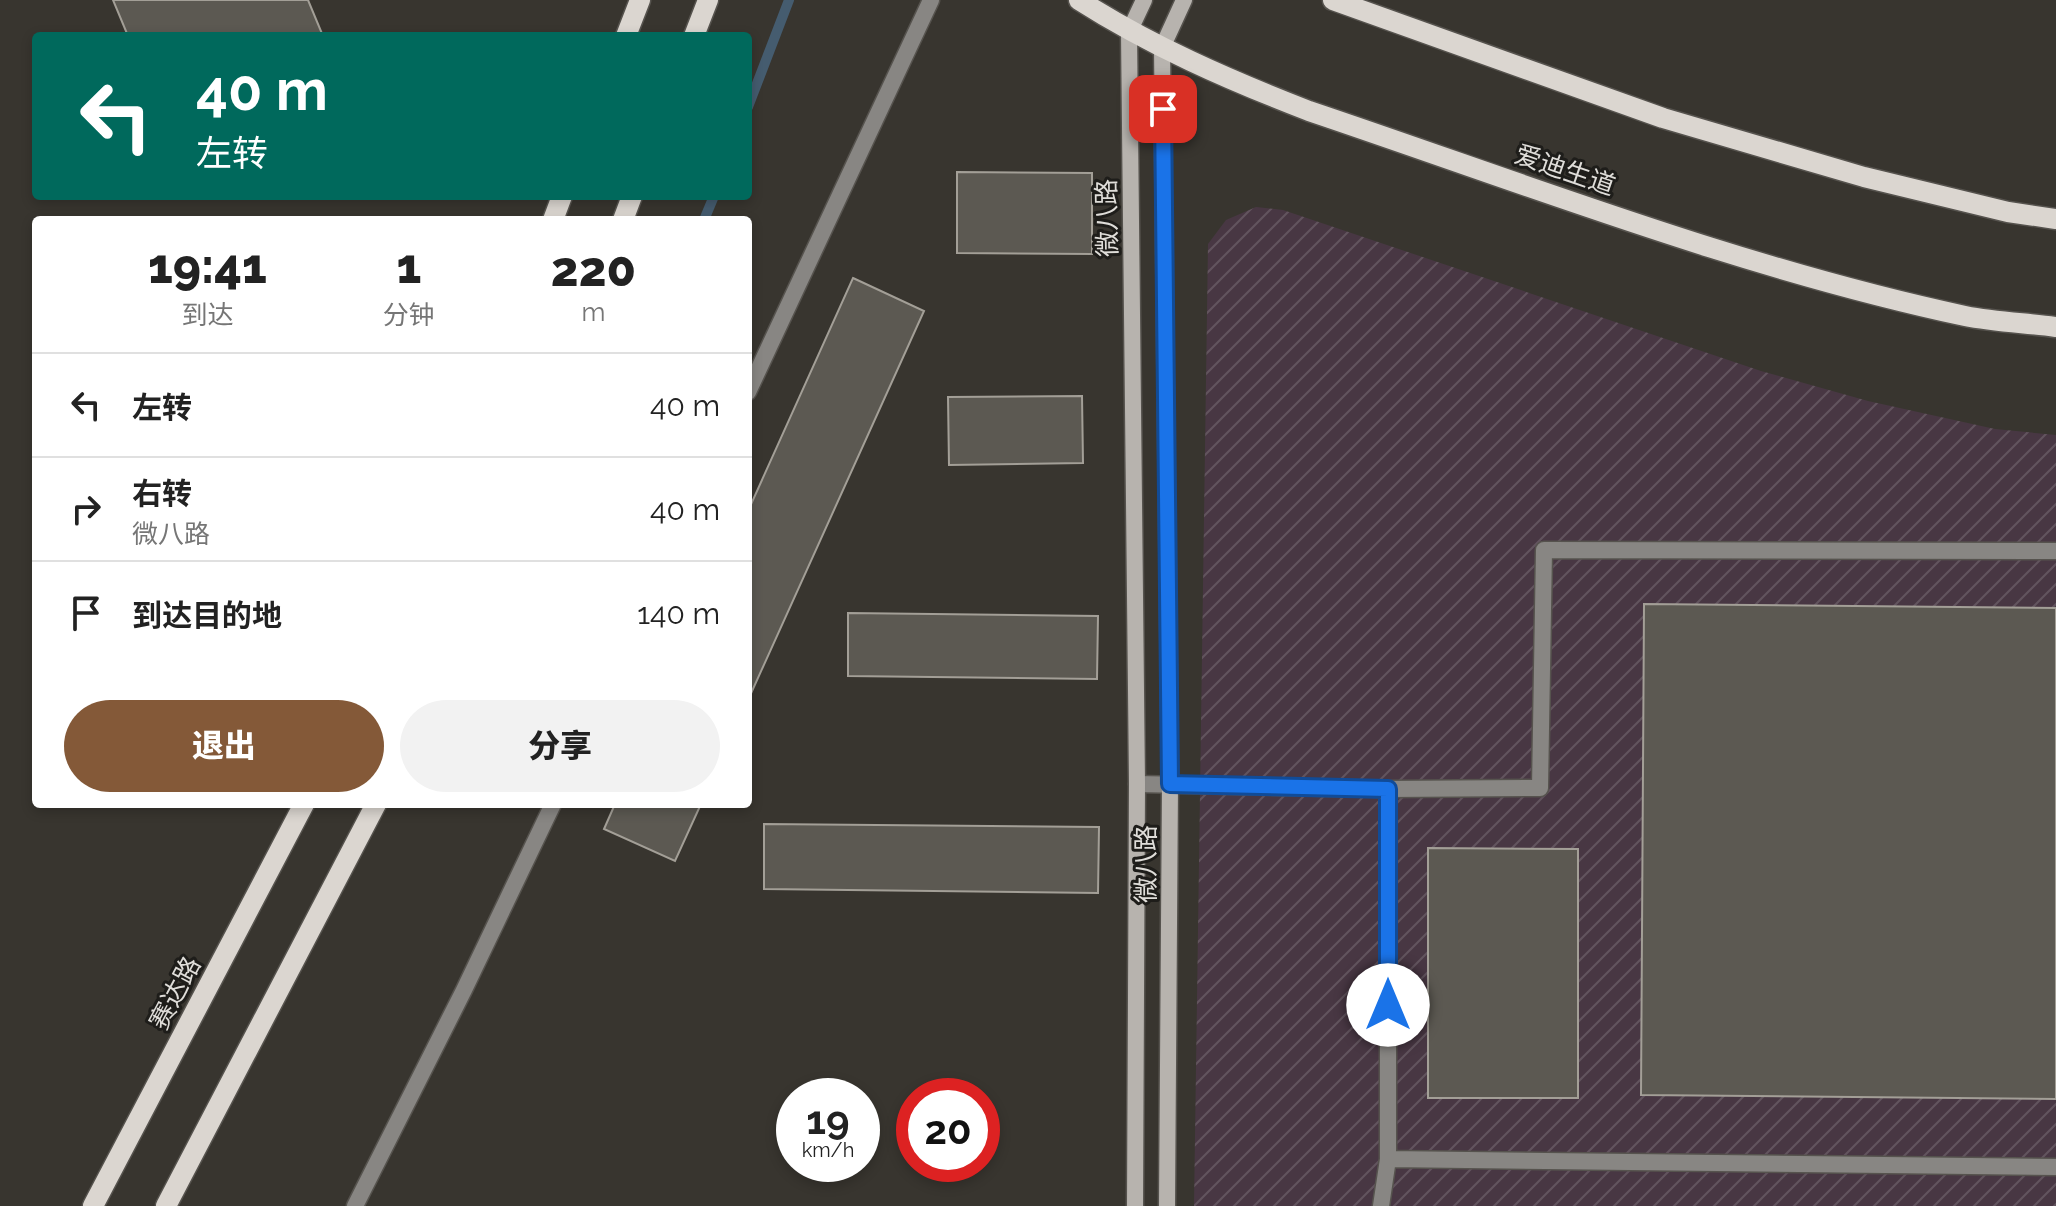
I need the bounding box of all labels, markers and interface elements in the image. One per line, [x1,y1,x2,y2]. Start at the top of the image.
text: 40 m [196,57,328,123]
icon: left [64,64,168,168]
pin [1129,75,1197,143]
icon: arrive [1141,87,1185,131]
text: 左转 [196,132,268,174]
street label: 爱迪生道 [1511,139,1619,201]
street label: 微八路 [1091,179,1123,257]
text: 19:41 [148,238,267,294]
text: 1 [396,238,421,294]
text: 220 [551,241,636,297]
text: m [581,297,605,327]
text: 到达 [181,300,233,330]
text: 分钟 [383,300,435,330]
icon: left [64,383,108,427]
text: 40 m [650,388,720,423]
text: 左转 [132,390,192,425]
text: 右转 [132,476,192,511]
icon: right [64,487,108,531]
text: 40 m [650,492,720,527]
text: 微八路 [132,519,210,549]
icon: arrive [64,591,108,635]
text: 140 m [637,596,720,631]
text: 到达目的地 [132,598,282,633]
button: 退出 [64,700,384,792]
button: 分享 [400,700,720,792]
street label: 微八路 [1131,825,1161,903]
street label: 赛达路 [143,952,207,1034]
position arrow [1346,963,1430,1047]
speed limit sign: 20 [896,1078,1000,1182]
text: 19 [806,1096,850,1143]
text: km/h [802,1138,854,1162]

